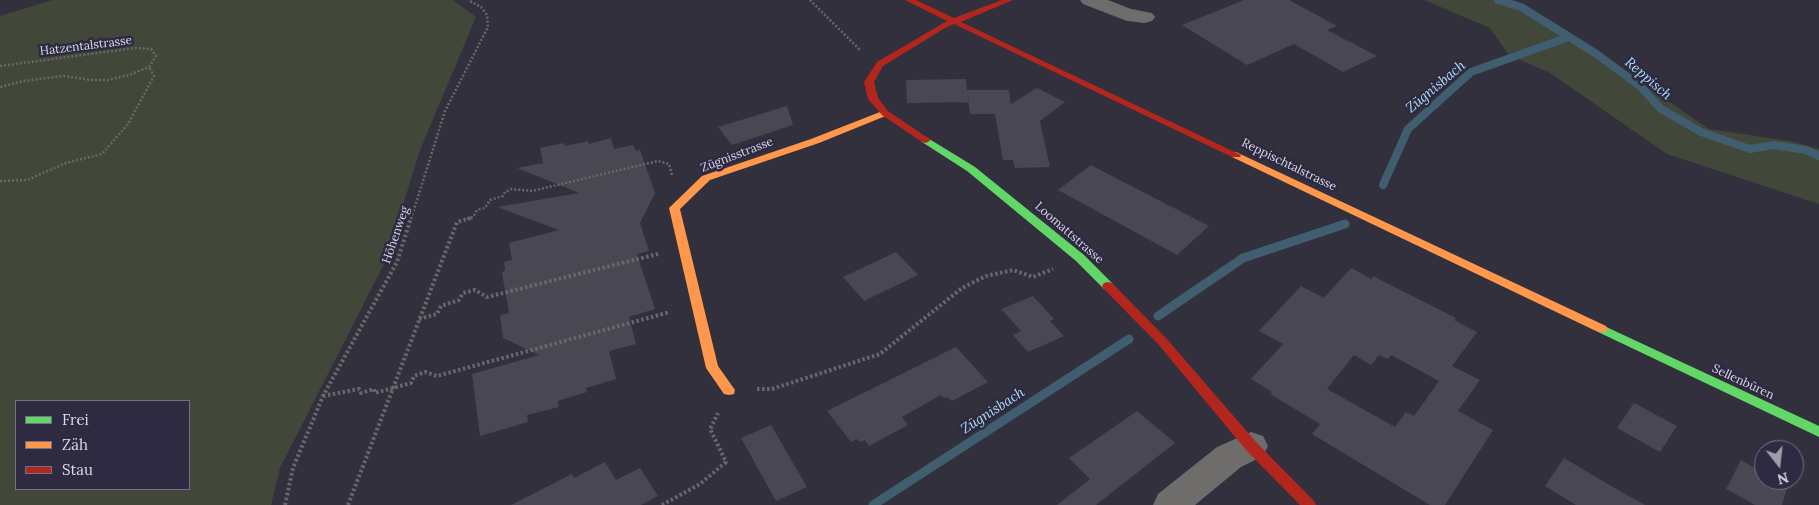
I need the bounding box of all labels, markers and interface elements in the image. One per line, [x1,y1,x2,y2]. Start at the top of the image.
street label: Hatzentalstrasse [39,33,133,59]
water label: Reppisch [1621,54,1675,104]
water label: Zügnisbach [1403,57,1469,117]
street label: Zügnisstrasse [699,135,775,175]
street label: Reppischtalstrasse [1239,136,1339,194]
street label: Loomattstrasse [1032,199,1106,267]
street label: Höhenweg [380,205,412,265]
street label: Sellenbüren [1710,361,1776,403]
water label: Zügnisbach [958,384,1028,438]
legend [15,400,190,490]
text: Frei [62,410,89,429]
text: Zäh [62,435,88,454]
north arrow [1754,440,1804,490]
text: Stau [62,460,93,479]
text: N [1775,468,1791,489]

